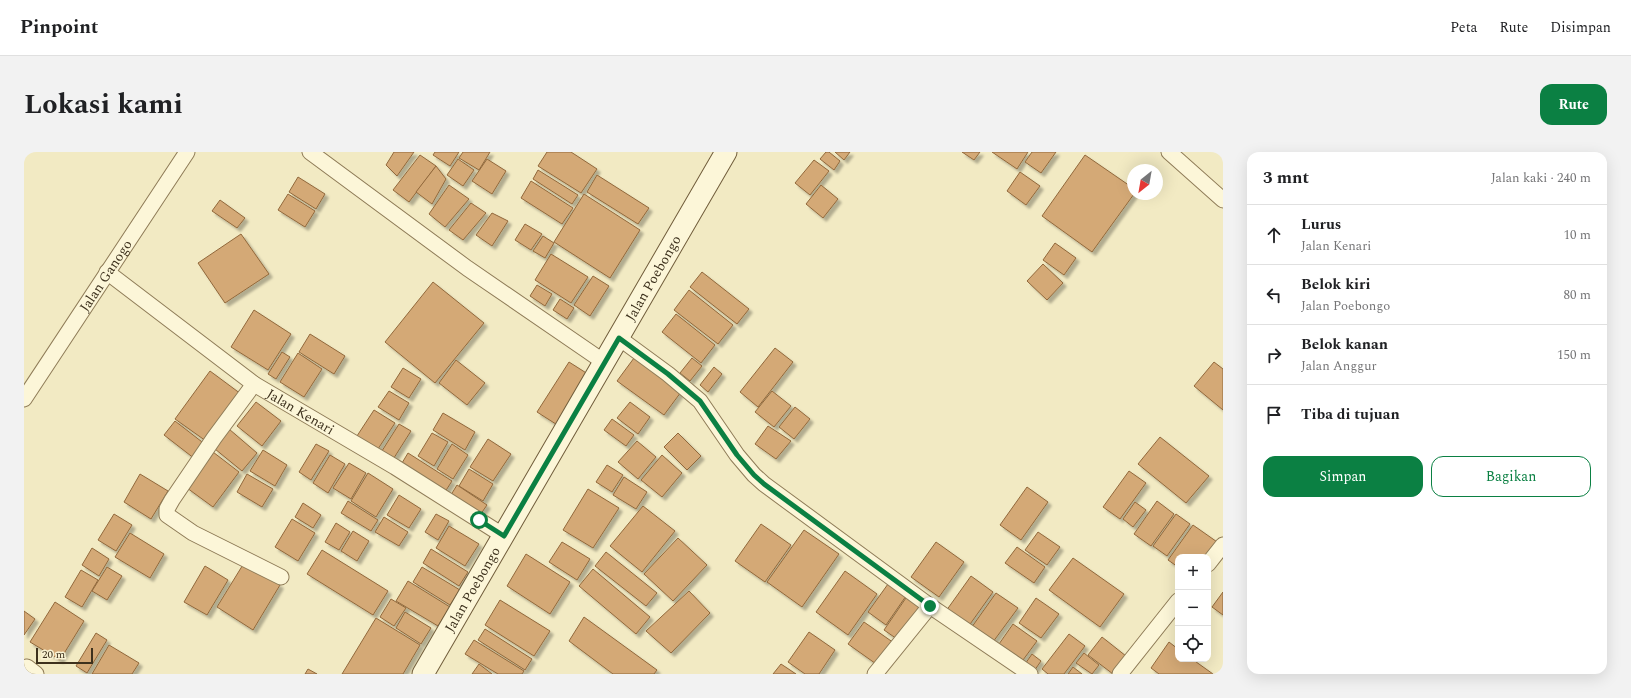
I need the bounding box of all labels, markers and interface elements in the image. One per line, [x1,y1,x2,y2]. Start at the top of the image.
text: Pinpoint [20,13,98,42]
text: Peta [1450,17,1477,38]
text: Rute [1499,17,1528,38]
text: Disimpan [1550,17,1611,38]
text: Lokasi kami [24,83,183,126]
button: Rute [1540,84,1607,125]
north arrow [1127,164,1163,200]
text: 3 mnt [1263,165,1309,191]
text: Jalan kaki · 240 m [1491,168,1591,188]
text: Lurus [1301,213,1341,236]
icon: ahead [1263,224,1285,246]
text: 10 m [1564,225,1591,245]
street label: Jalan Poebongo [620,231,686,325]
street label: Jalan Ganogo [74,235,137,316]
text: Jalan Kenari [1301,236,1371,256]
text: Belok kiri [1301,273,1370,296]
icon: left [1263,284,1285,306]
text: 80 m [1564,285,1591,305]
text: Jalan Poebongo [1301,296,1390,316]
text: Belok kanan [1301,333,1388,356]
icon: right [1263,344,1285,366]
text: 150 m [1557,345,1591,365]
text: Jalan Anggur [1301,356,1377,376]
street label: Jalan Kenari [263,383,339,440]
text: Tiba di tujuan [1301,403,1400,426]
icon: arrive [1263,404,1285,426]
button: Simpan [1263,456,1423,497]
button: Bagikan [1431,456,1591,497]
route start [470,511,488,529]
street label: Jalan Poebongo [439,542,505,636]
map controls [1175,554,1211,662]
button: + [1175,554,1211,590]
button: − [1175,590,1211,626]
route end [921,597,939,615]
button: locate [1175,626,1211,662]
scale bar [36,646,93,665]
text: 20 m [42,646,65,663]

